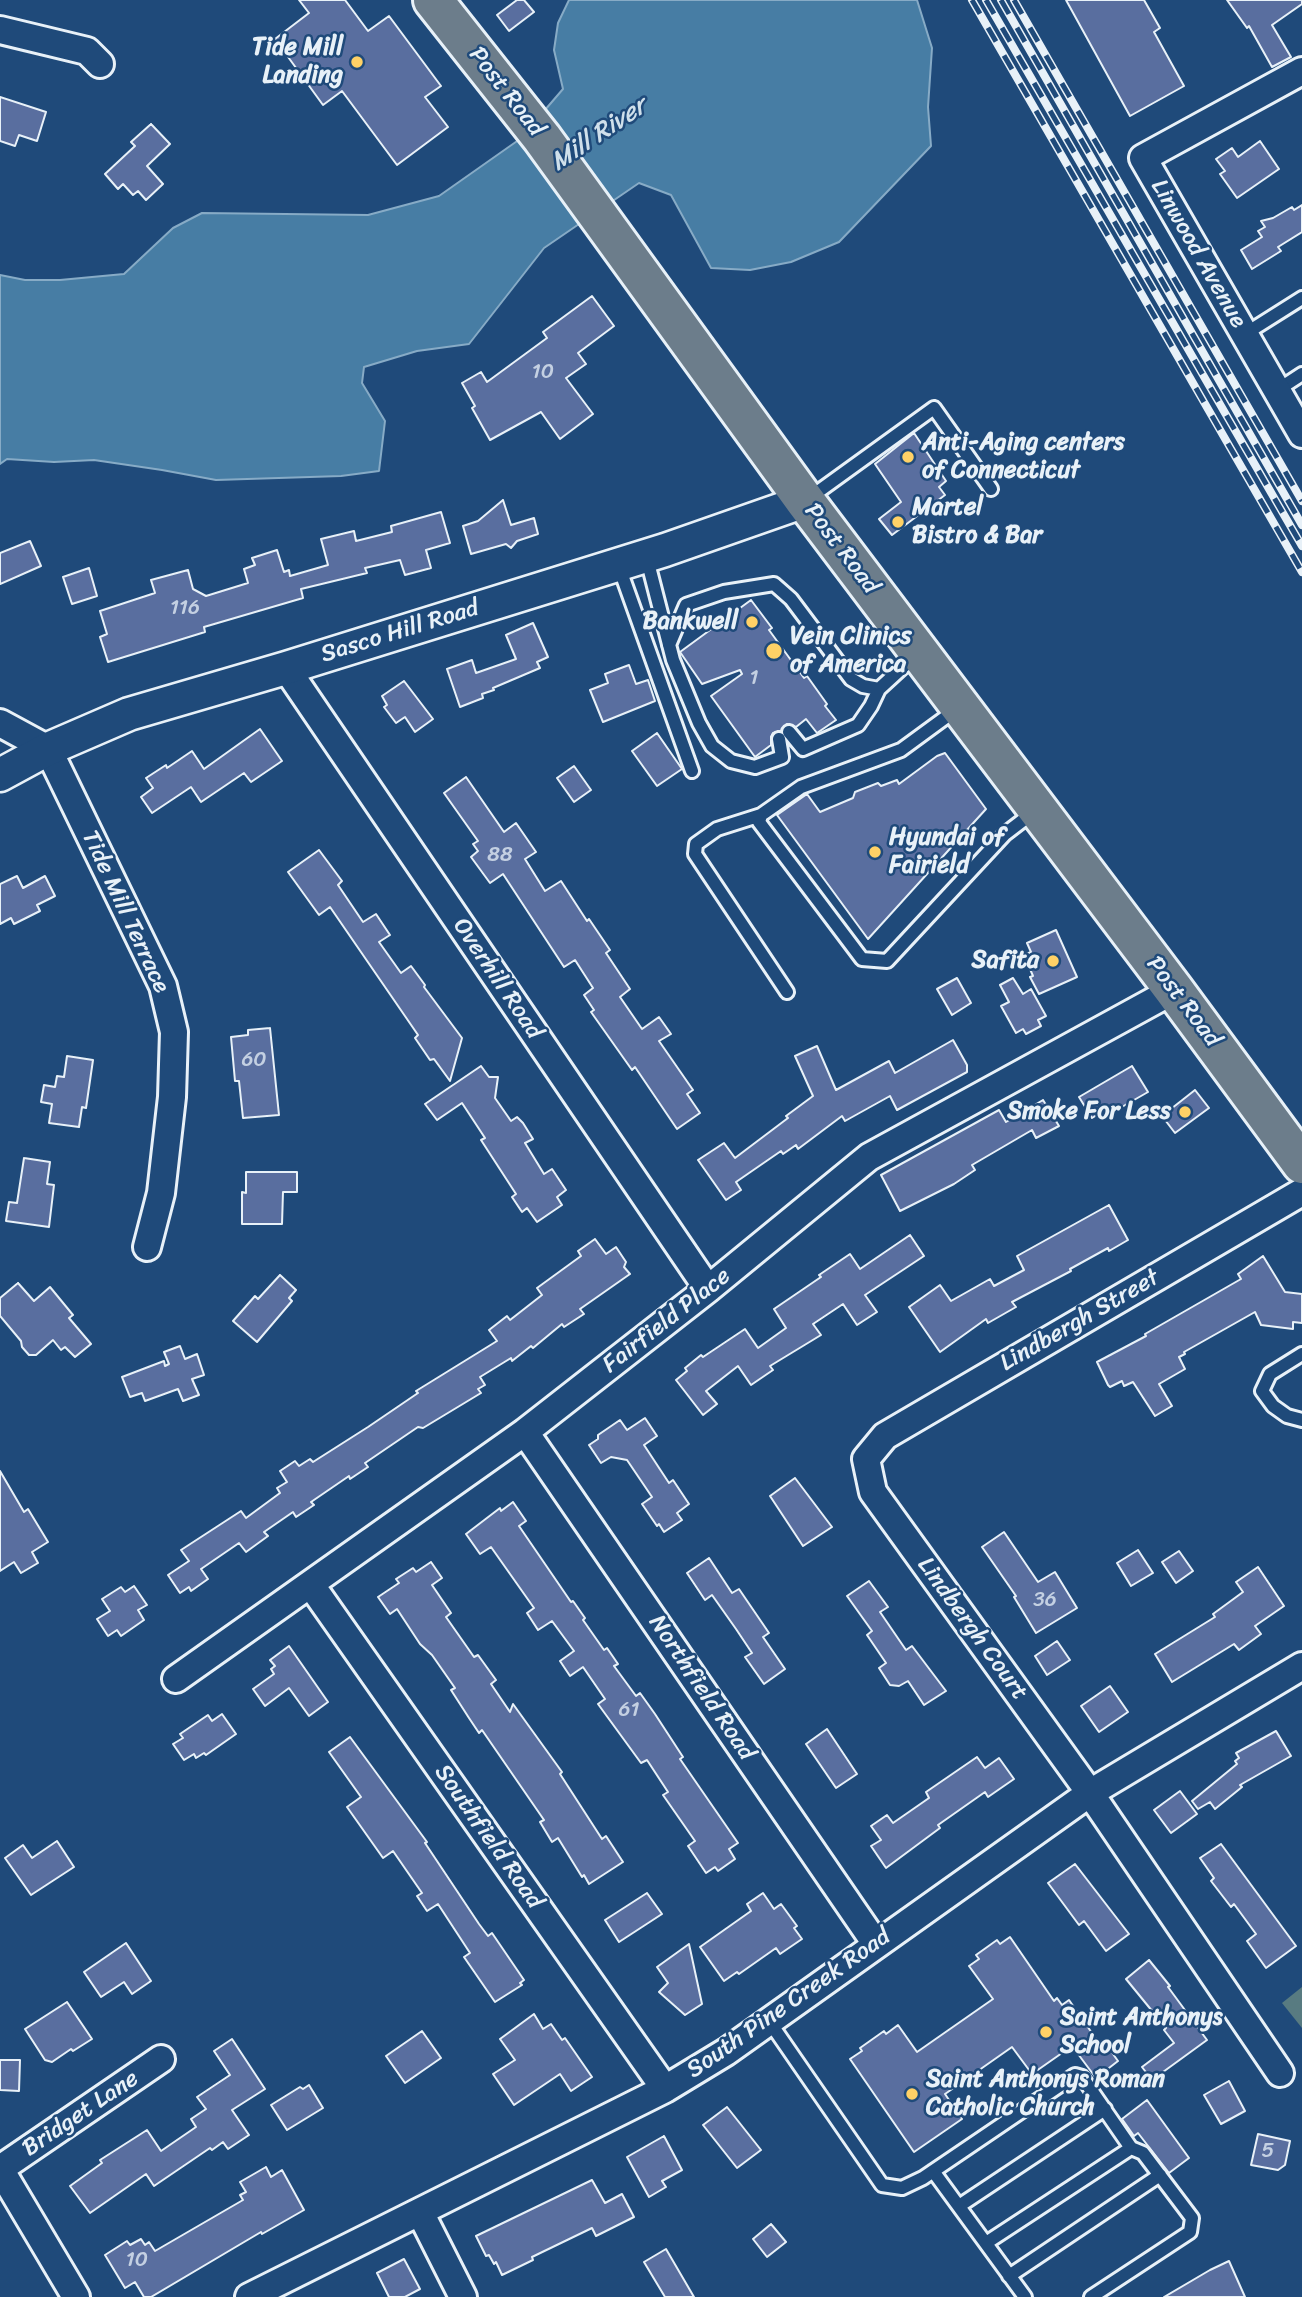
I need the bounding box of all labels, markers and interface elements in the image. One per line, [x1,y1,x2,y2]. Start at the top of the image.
place label: Tide Mill Landing [252,34,343,90]
street label: Post Road [462,41,550,143]
marker: Tide Mill Landing [349,54,365,70]
water label: Mill River [545,92,653,178]
street label: Linwood Avenue [1144,175,1252,333]
house number: 10 [532,360,554,386]
place label: Anti-Aging centers of Connecticut [922,429,1125,485]
marker: Anti-Aging centers of Connecticut [900,449,916,465]
place label: Martel Bistro & Bar [912,494,1042,550]
street label: Post Road [798,498,884,600]
marker: Martel Bistro & Bar [890,514,906,530]
street label: Sasco Hill Road [318,594,482,670]
house number: 116 [170,596,200,622]
place label: Bankwell [643,608,738,636]
marker: Bankwell [744,614,760,630]
place label: Vein Clinics of America [790,623,911,679]
marker: Vein Clinics of America [764,641,784,661]
house number: 1 [749,666,759,692]
place label: Hyundai of Fairield [889,824,1005,880]
street label: Tide Mill Terrace [75,826,175,998]
house number: 88 [487,843,513,869]
marker: Hyundai of Fairield [867,844,883,860]
street label: Overhill Road [446,913,548,1045]
place label: Safita [972,947,1039,975]
street label: Post Road [1140,951,1226,1053]
marker: Safita [1045,953,1061,969]
house number: 60 [241,1048,267,1074]
place label: Smoke For Less [1007,1098,1171,1126]
marker: Smoke For Less [1177,1104,1193,1120]
street label: Fairfield Place [597,1262,737,1380]
street label: Lindbergh Street [995,1264,1165,1378]
street label: Lindbergh Court [911,1552,1033,1706]
house number: 36 [1033,1588,1057,1614]
street label: Northfield Road [642,1610,760,1766]
house number: 61 [619,1698,639,1724]
street label: Southfield Road [428,1759,548,1915]
street label: South Pine Creek Road [682,1923,896,2085]
place label: Saint Anthonys School [1060,2004,1223,2060]
marker: Saint Anthonys School [1038,2024,1054,2040]
street label: Bridget Lane [17,2065,145,2163]
place label: Saint Anthonys Roman Catholic Church [926,2066,1165,2122]
marker: Saint Anthonys Roman Catholic Church [904,2086,920,2102]
house number: 5 [1262,2139,1274,2165]
house number: 10 [126,2248,148,2274]

